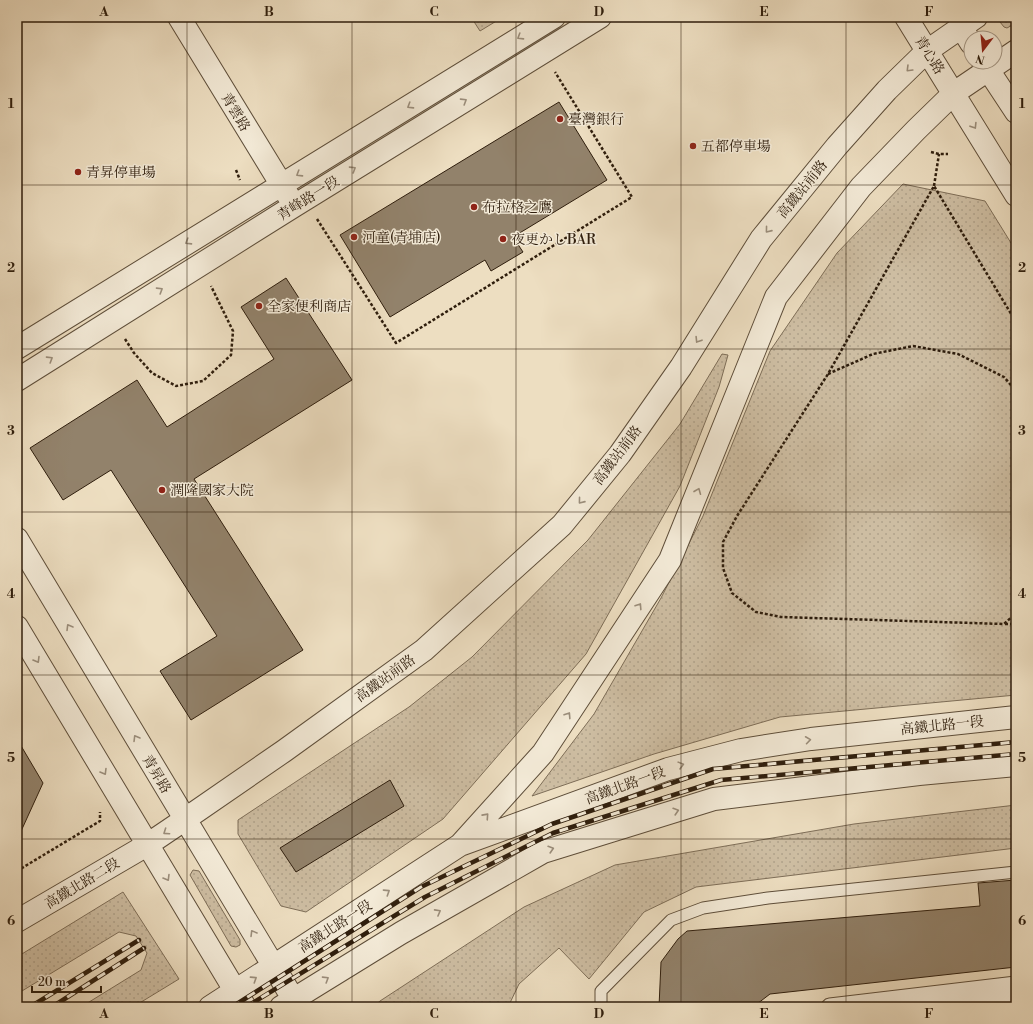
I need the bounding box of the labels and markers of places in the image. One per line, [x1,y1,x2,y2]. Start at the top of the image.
place label: 臺灣銀行 [568,111,624,129]
marker: 臺灣銀行 [555,114,565,124]
place label: 五都停車場 [701,138,771,156]
marker: 五都停車場 [688,141,698,151]
place label: 青昇停車場 [86,164,156,182]
marker: 青昇停車場 [73,167,83,177]
place label: 布拉格之鷹 [482,199,552,217]
marker: 布拉格之鷹 [469,202,479,212]
place label: 河童(青埔店) [362,229,441,247]
place label: 夜更かしBAR [511,231,596,249]
marker: 河童(青埔店) [349,232,359,242]
marker: 夜更かしBAR [498,234,508,244]
place label: 全家便利商店 [267,298,351,316]
marker: 全家便利商店 [254,301,264,311]
place label: 潤隆國家大院 [170,482,254,500]
marker: 潤隆國家大院 [157,485,167,495]

